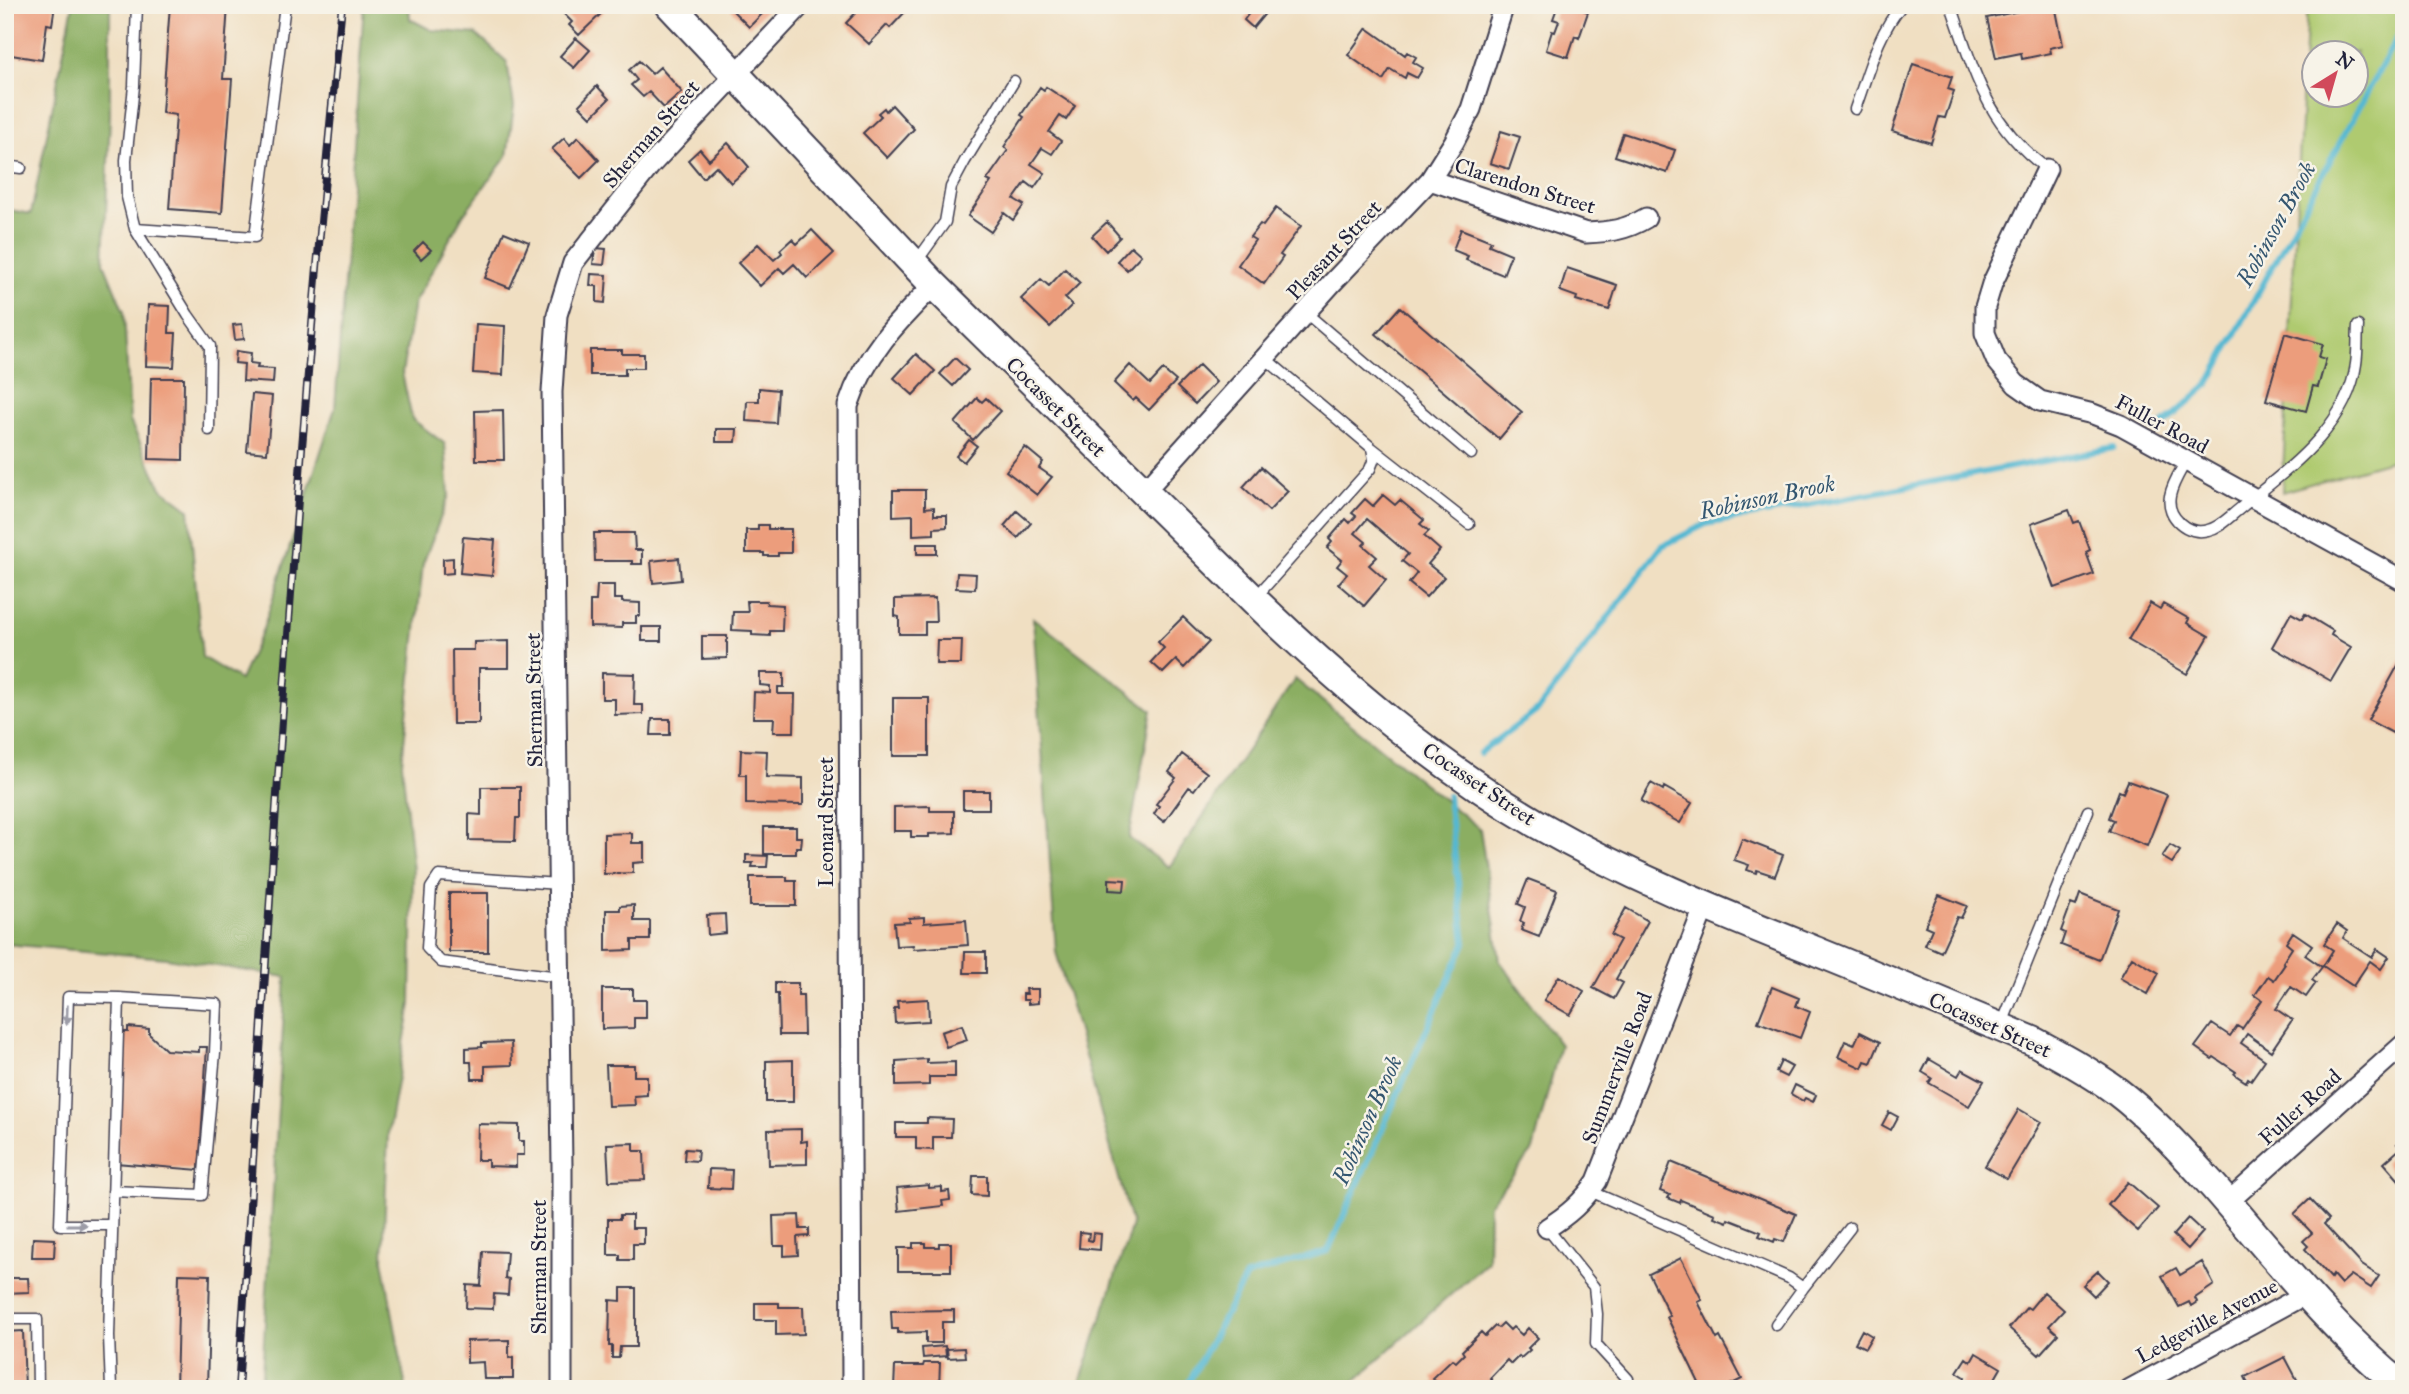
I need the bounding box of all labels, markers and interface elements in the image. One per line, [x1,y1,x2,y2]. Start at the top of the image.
north arrow [2300,38,2370,108]
text: N [2332,47,2358,75]
street label: Sherman Street [597,74,705,193]
street label: Clarendon Street [1451,152,1599,220]
water label: Robinson Brook [2230,157,2322,292]
street label: Pleasant Street [1281,194,1387,305]
street label: Cocasset Street [1000,351,1112,463]
street label: Fuller Road [2111,389,2213,460]
water label: Robinson Brook [1696,469,1837,525]
street label: Sherman Street [520,632,548,768]
street label: Cocasset Street [1417,737,1541,832]
street label: Leonard Street [813,756,839,887]
street label: Cocasset Street [1925,986,2056,1064]
street label: Summerville Road [1576,988,1658,1148]
one-way arrow [62,1004,73,1026]
water label: Robinson Brook [1326,1051,1408,1190]
street label: Fuller Road [2253,1063,2347,1151]
street label: Sherman Street [526,1199,552,1334]
one-way arrow [66,1219,88,1231]
street label: Ledgeville Avenue [2132,1273,2283,1369]

